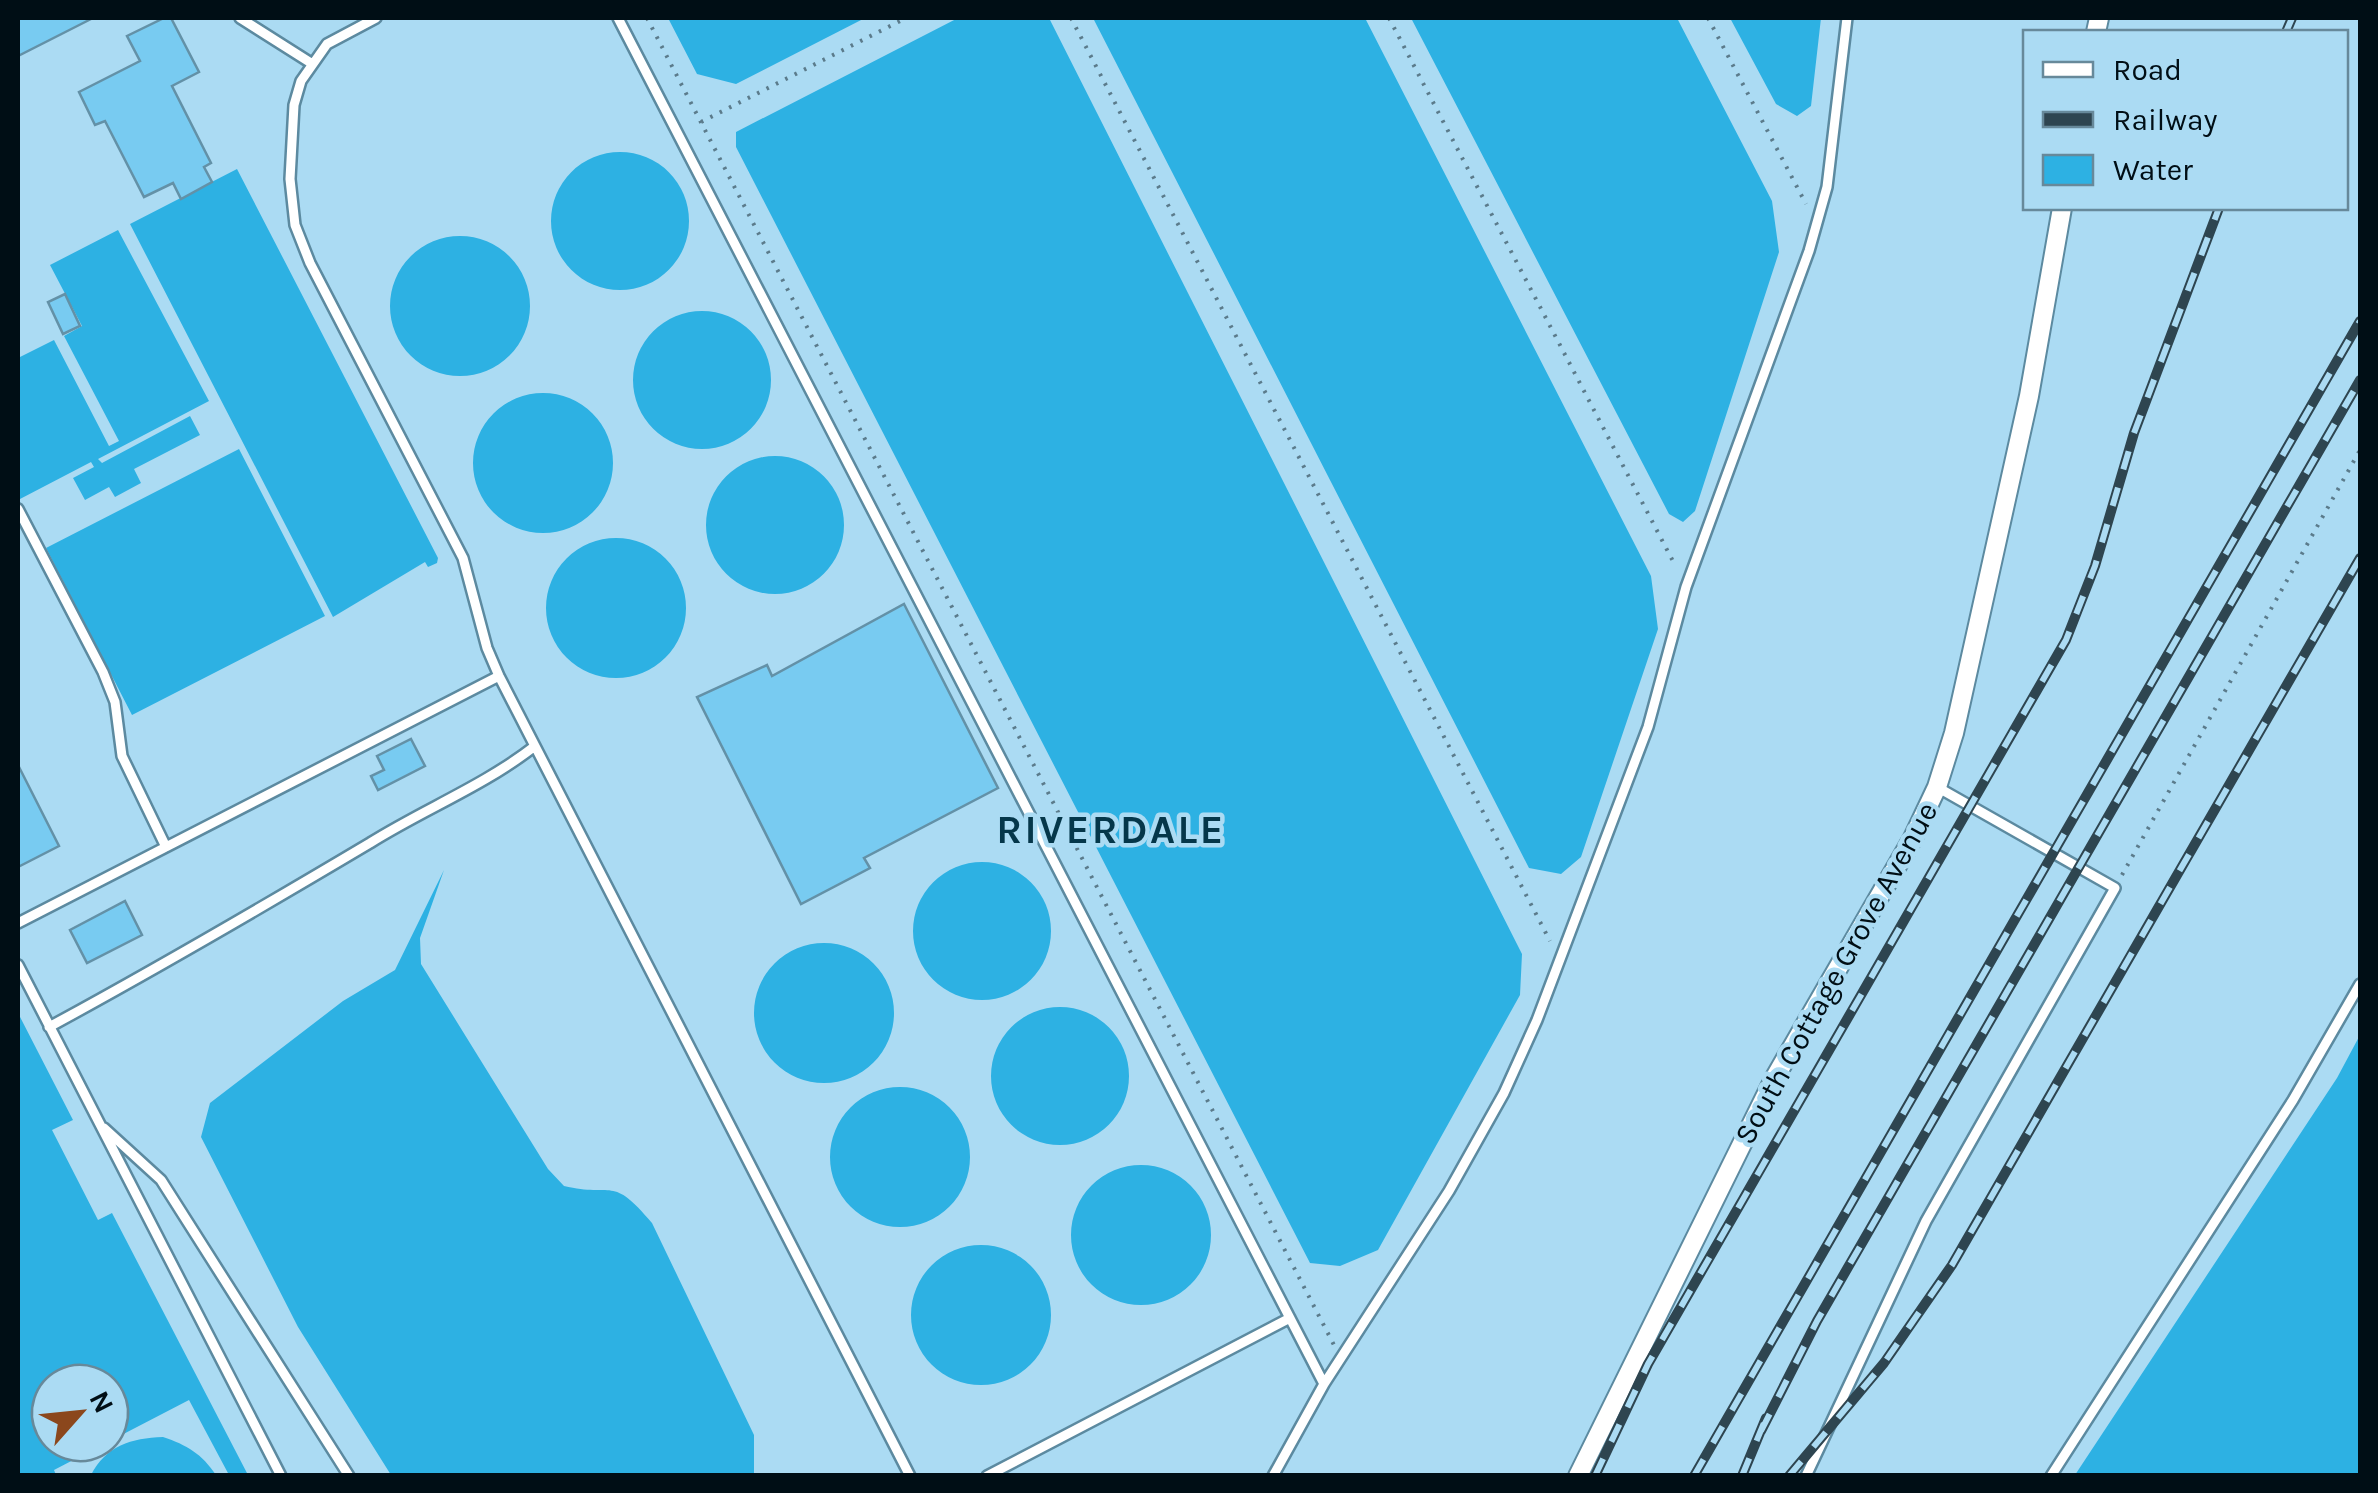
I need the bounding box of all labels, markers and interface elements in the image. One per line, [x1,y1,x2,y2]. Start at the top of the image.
legend [2023,30,2348,210]
text: Road [2113,52,2182,88]
text: Railway [2113,102,2217,138]
text: Water [2113,152,2193,188]
street label: South Cottage Grove Avenue [1727,796,1945,1150]
district label: RIVERDALE [996,806,1226,853]
north arrow [30,1363,130,1463]
text: N [83,1385,121,1418]

